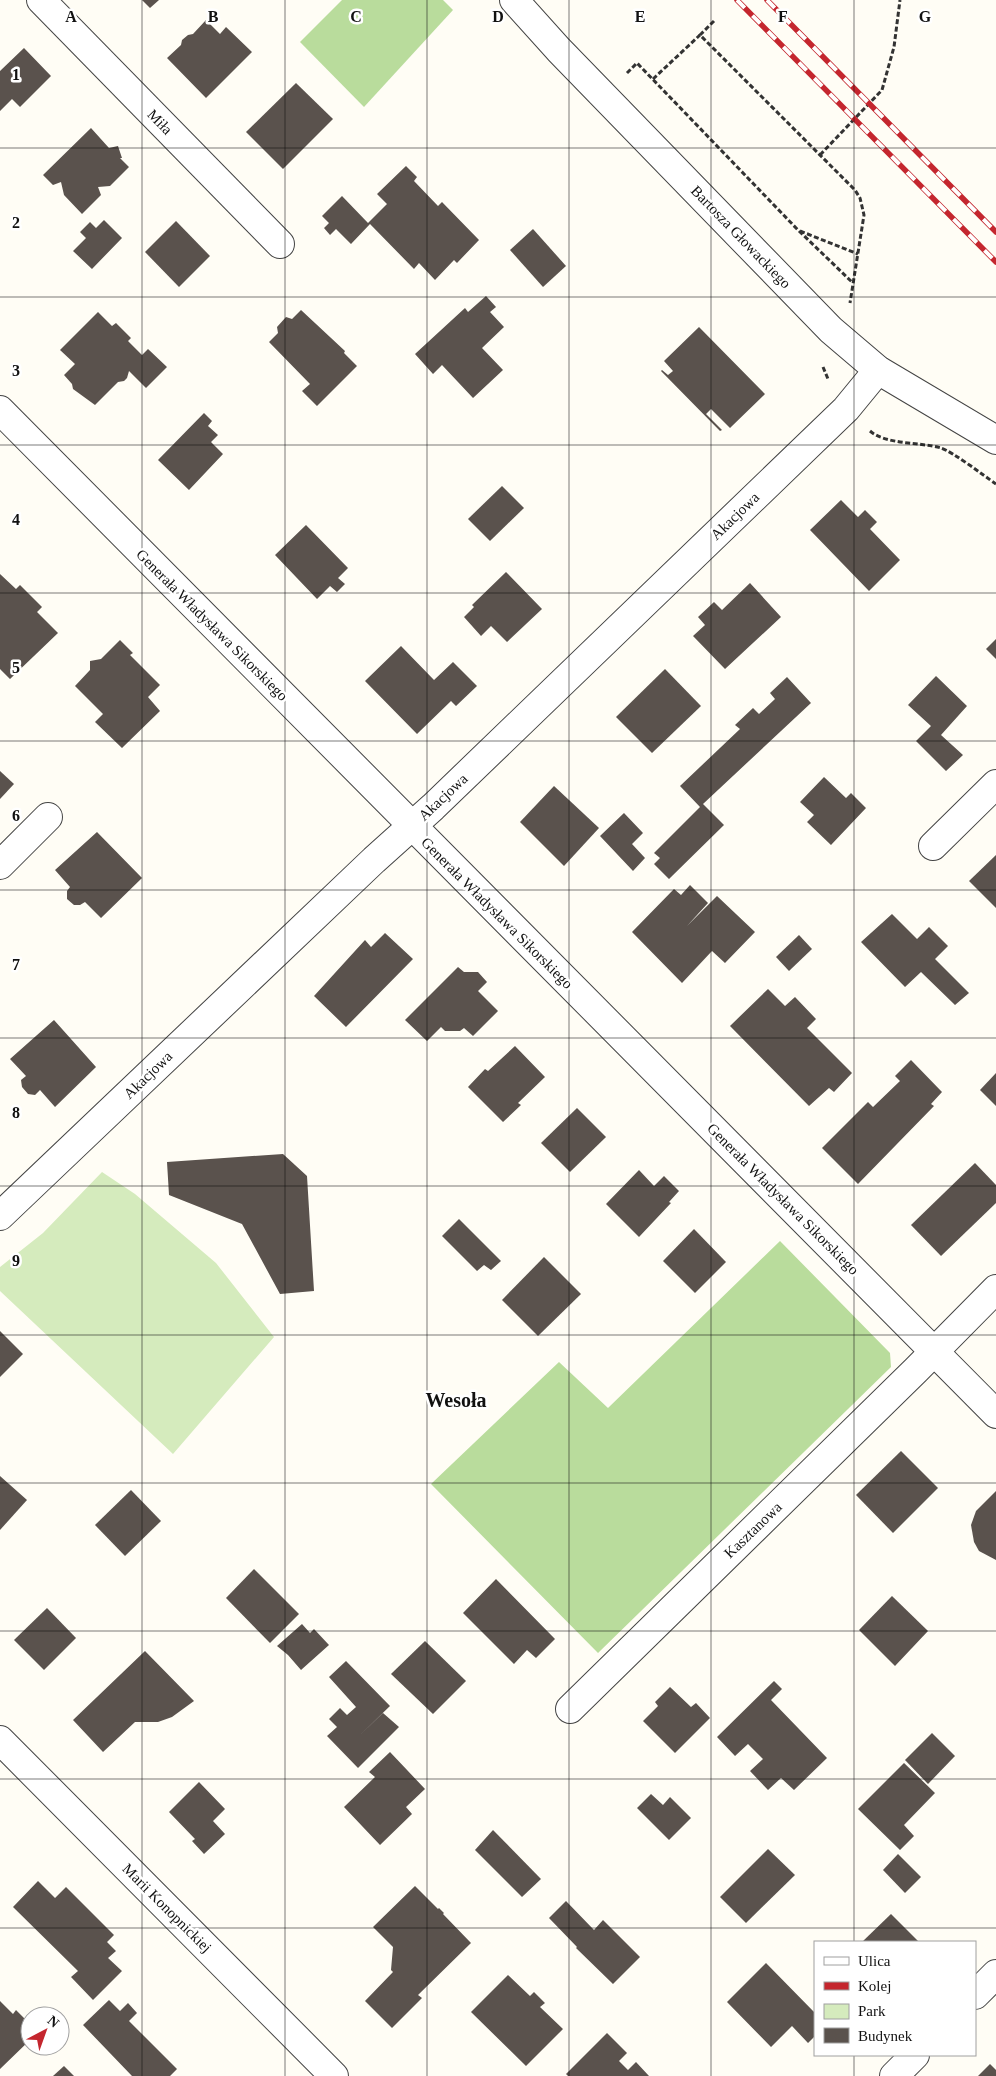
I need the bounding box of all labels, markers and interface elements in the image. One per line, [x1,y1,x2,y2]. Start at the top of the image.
text: A [65,8,77,25]
text: B [208,8,219,25]
text: C [350,8,362,25]
text: D [492,8,504,25]
text: E [635,8,645,25]
text: F [778,8,788,25]
text: G [919,8,932,25]
text: 1 [12,66,20,83]
street label: Miła [144,106,176,138]
street label: Bartosza Głowackiego [688,182,794,292]
text: 2 [12,214,20,231]
text: 3 [12,362,20,379]
street label: Akacjowa [708,489,763,543]
text: 4 [12,511,20,528]
street label: Generała Władysława Sikorskiego [133,546,291,704]
text: 5 [12,659,20,676]
street label: Akacjowa [415,770,471,824]
text: 6 [12,807,20,824]
street label: Generała Władysława Sikorskiego [418,834,576,992]
text: 7 [12,956,20,973]
street label: Akacjowa [121,1048,176,1102]
text: 8 [12,1104,20,1121]
street label: Generała Władysława Sikorskiego [704,1120,862,1278]
text: 9 [12,1252,20,1269]
district label: Wesoła [425,1389,487,1411]
street label: Kasztanowa [721,1499,785,1561]
street label: Marii Konopnickiej [119,1860,215,1956]
legend [814,1941,976,2056]
text: Ulica [858,1953,891,1969]
text: Kolej [858,1978,891,1994]
text: Park [858,2003,886,2019]
north arrow [20,2006,70,2056]
text: N [44,2013,62,2031]
text: Budynek [858,2028,913,2044]

